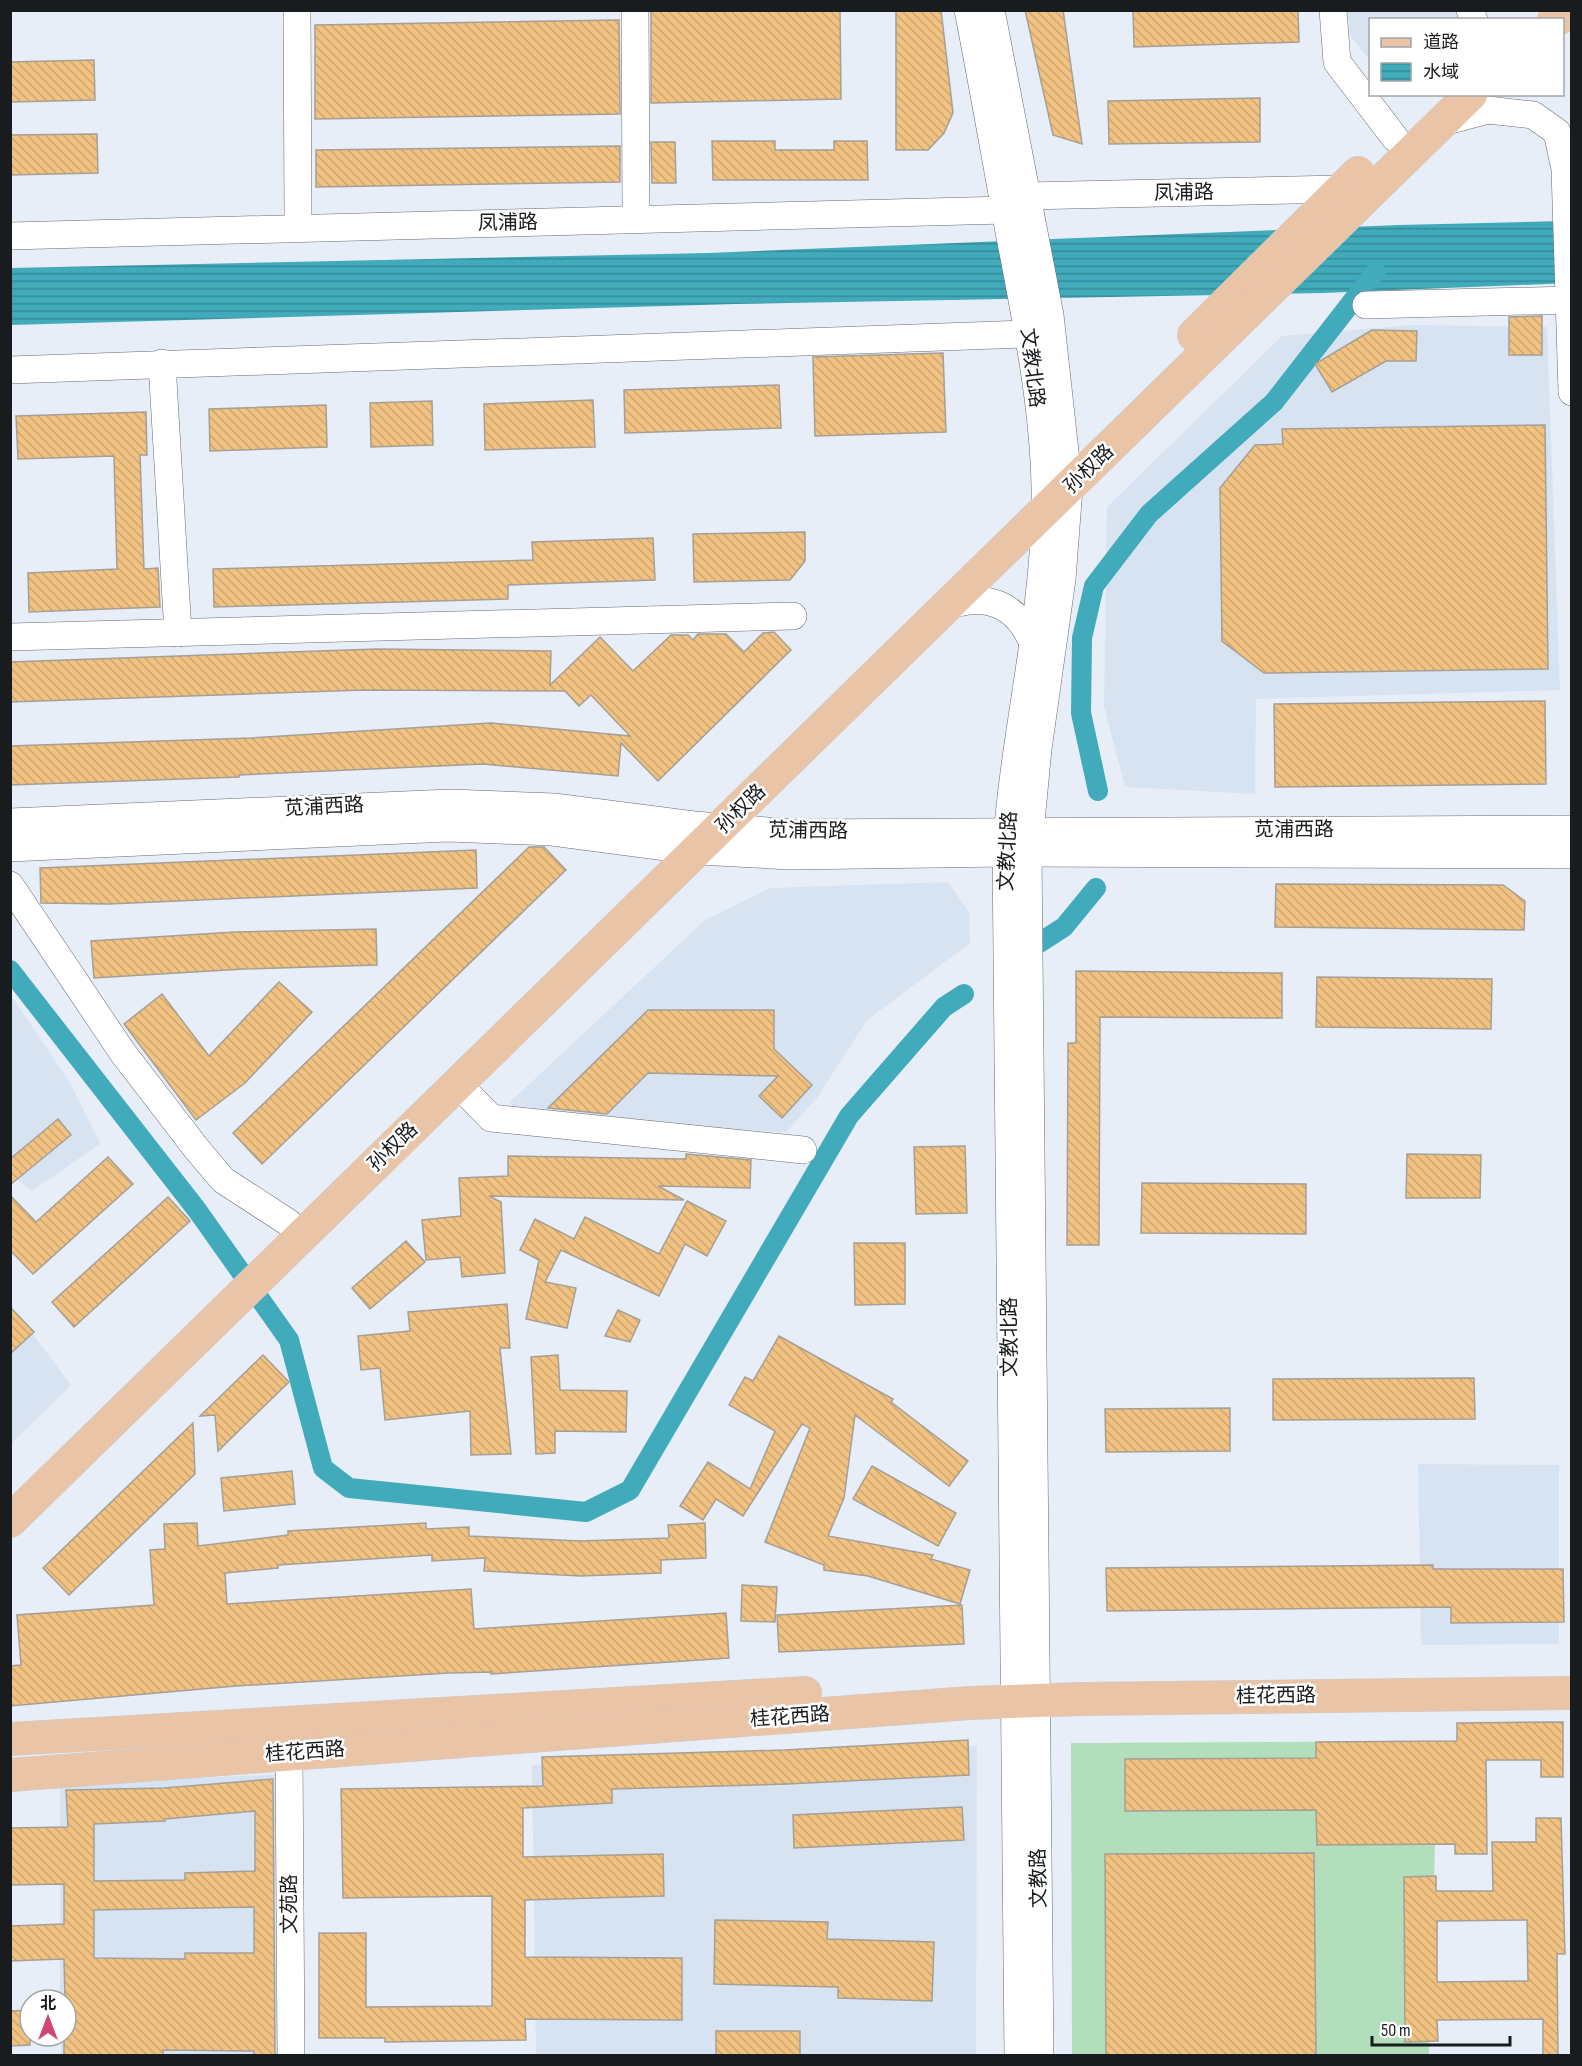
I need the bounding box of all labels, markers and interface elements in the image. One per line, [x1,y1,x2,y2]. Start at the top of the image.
legend [1369,18,1564,96]
text: 道路 [1423,32,1459,53]
text: 水域 [1423,62,1459,83]
street label: 凤浦路 [1154,180,1214,206]
street label: 凤浦路 [478,210,538,236]
street label: 文教北路 [1015,327,1049,409]
street label: 孙权路 [1059,440,1119,498]
street label: 孙权路 [711,780,771,838]
street label: 苋浦西路 [283,793,365,821]
street label: 文教北路 [994,810,1022,892]
street label: 苋浦西路 [768,818,848,844]
street label: 苋浦西路 [1254,818,1334,842]
street label: 孙权路 [363,1118,423,1176]
street label: 文教北路 [998,1297,1022,1377]
street label: 桂花西路 [1236,1683,1316,1709]
street label: 桂花西路 [749,1702,831,1732]
street label: 桂花西路 [264,1737,346,1767]
street label: 文教路 [1026,1848,1052,1908]
street label: 文苑路 [278,1874,302,1934]
north arrow [18,1988,78,2048]
text: 北 [40,1995,56,2014]
scale bar [1372,2009,1510,2047]
text: 50 m [1381,2020,1411,2041]

